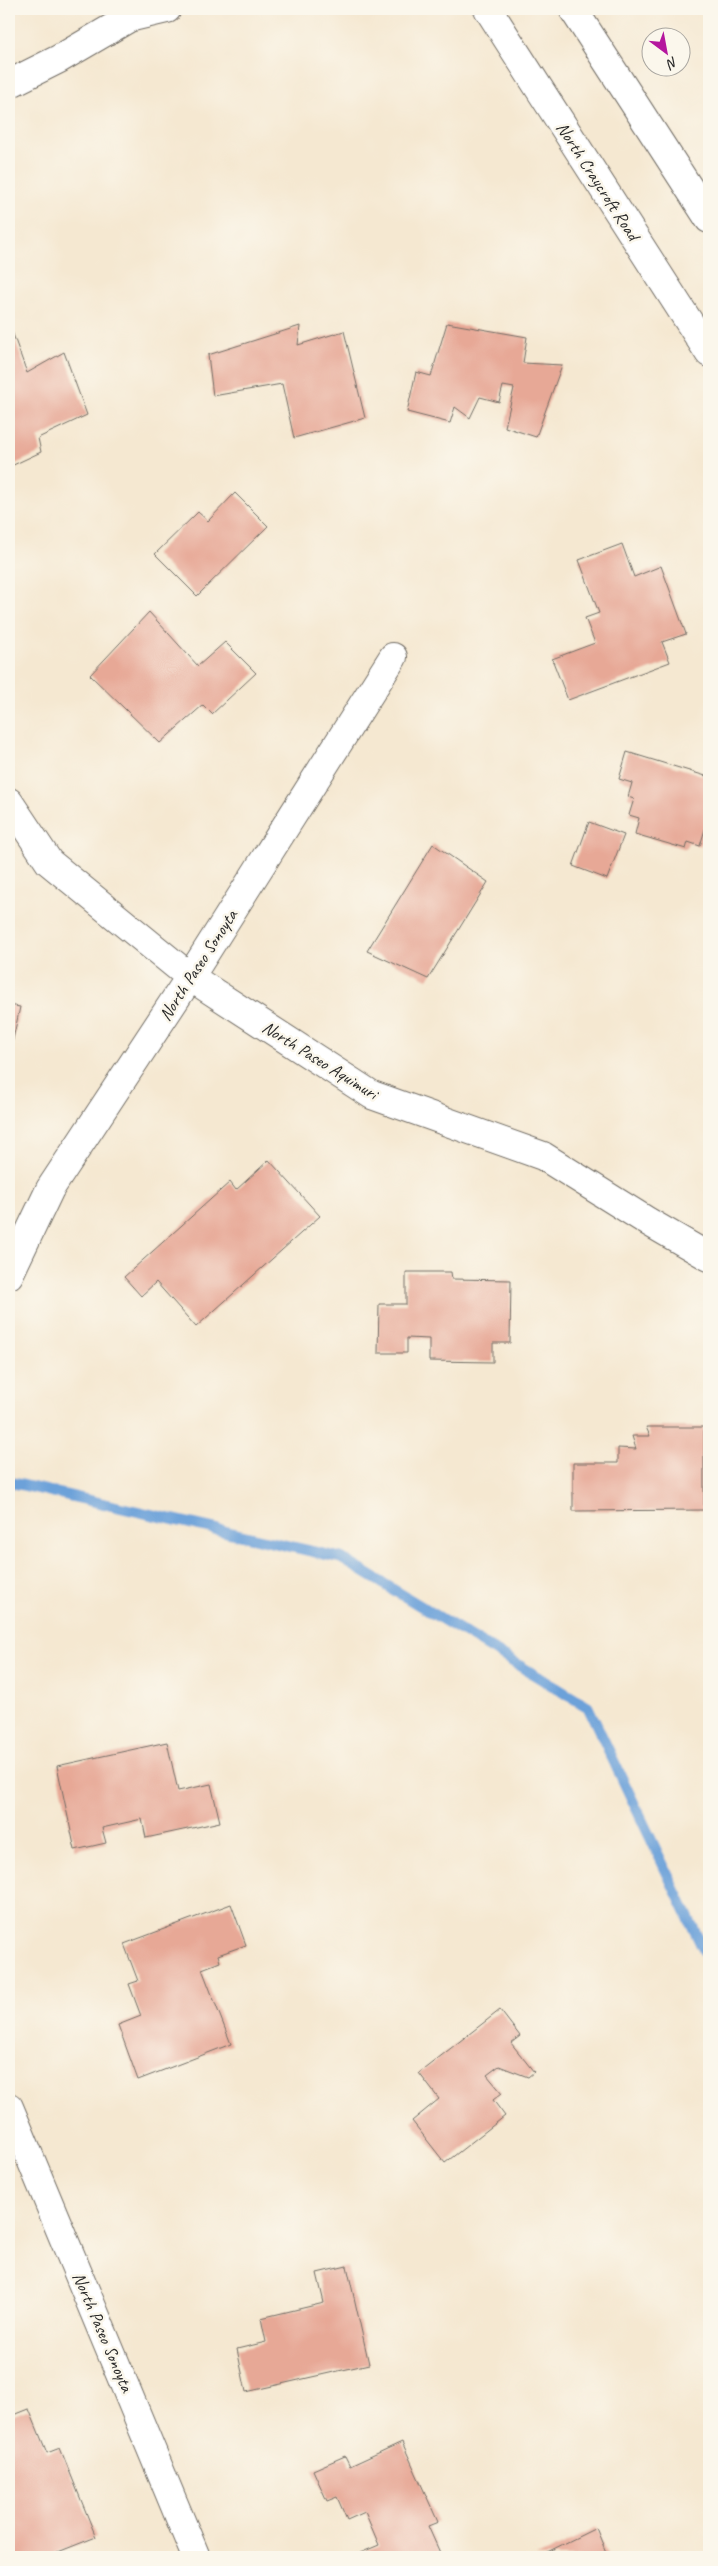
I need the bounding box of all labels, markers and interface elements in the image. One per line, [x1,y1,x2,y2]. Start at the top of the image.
north arrow [640,28,690,78]
text: N [662,53,681,73]
street label: North Craycroft Road [552,118,646,247]
street label: North Paseo Sonoyta [154,904,243,1025]
street label: North Paseo Aquimuri [258,1016,384,1106]
street label: North Paseo Sonoyta [68,2269,139,2396]

